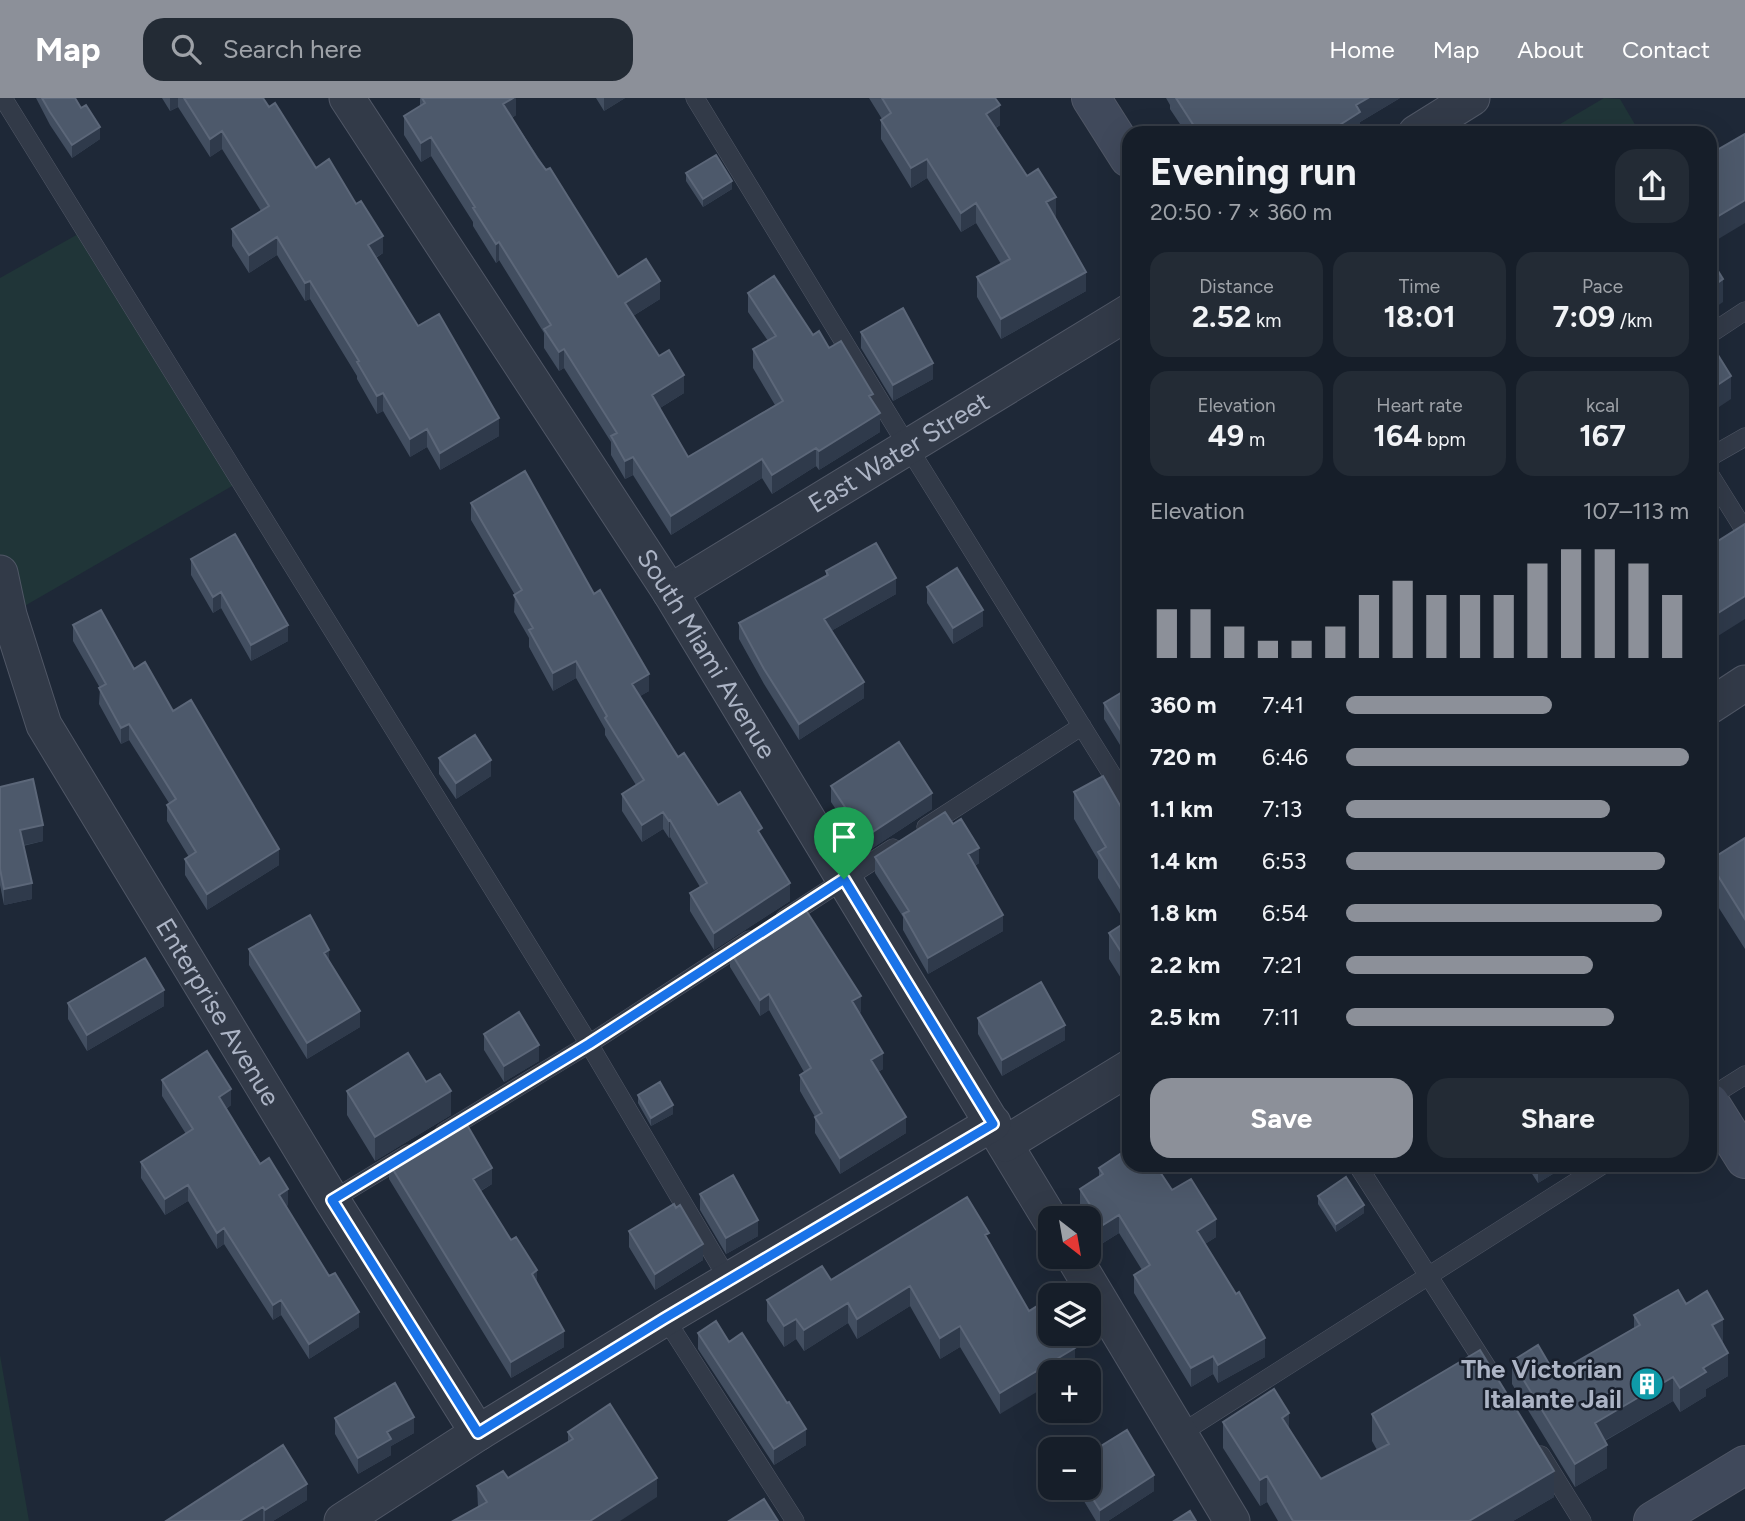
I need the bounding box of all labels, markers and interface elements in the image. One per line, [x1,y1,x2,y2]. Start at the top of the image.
search box [143,18,633,81]
text: Map [35,30,101,69]
icon: search [167,30,205,68]
text: Search here [223,33,362,65]
text: Home [1329,35,1395,64]
text: Map [1433,35,1479,64]
text: About [1517,35,1584,64]
text: Contact [1622,35,1710,64]
text: Evening run [1150,149,1357,195]
button: share [1615,149,1689,223]
text: 20:50 · 7 × 360 m [1150,198,1332,226]
text: Distance [1199,275,1274,298]
text: Time [1399,275,1440,298]
text: Pace [1582,275,1623,298]
text: 2.52 [1192,298,1251,335]
text: 18:01 [1383,298,1456,335]
text: 7:09 [1552,298,1615,335]
text: km [1251,309,1281,332]
text: /km [1615,309,1653,332]
street label: East Water Street [802,385,995,520]
text: Elevation [1197,394,1276,417]
text: Heart rate [1376,394,1463,417]
text: kcal [1586,394,1619,417]
text: 49 [1208,417,1244,454]
text: 164 [1373,417,1422,454]
text: 167 [1579,417,1626,454]
text: m [1244,428,1265,451]
text: bpm [1422,428,1466,451]
text: Elevation [1150,497,1245,525]
text: 107–113 m [1583,497,1689,525]
street label: South Miami Avenue [630,543,783,764]
text: 360 m [1150,691,1217,719]
text: 7:41 [1262,691,1304,719]
text: 720 m [1150,743,1217,771]
text: 6:46 [1262,743,1308,771]
text: 1.1 km [1150,795,1213,823]
text: 7:13 [1262,795,1302,823]
pin [814,807,874,879]
icon: arrive [825,818,863,856]
text: 1.4 km [1150,847,1218,875]
text: 6:53 [1262,847,1307,875]
text: 1.8 km [1150,899,1217,927]
text: 6:54 [1262,899,1308,927]
street label: Enterprise Avenue [149,912,287,1112]
text: 2.2 km [1150,951,1220,979]
text: 7:21 [1262,951,1303,979]
text: 2.5 km [1150,1003,1220,1031]
text: 7:11 [1262,1003,1299,1031]
button: Save [1150,1078,1413,1158]
button: Share [1427,1078,1689,1158]
north arrow [1038,1206,1101,1269]
map controls [1038,1206,1101,1500]
button: layers [1038,1283,1101,1346]
place label: The Victorian Italante Jail [1461,1353,1622,1415]
button: + [1038,1360,1101,1423]
building icon: The Victorian Italante Jail [1628,1365,1666,1403]
button: − [1038,1437,1101,1500]

